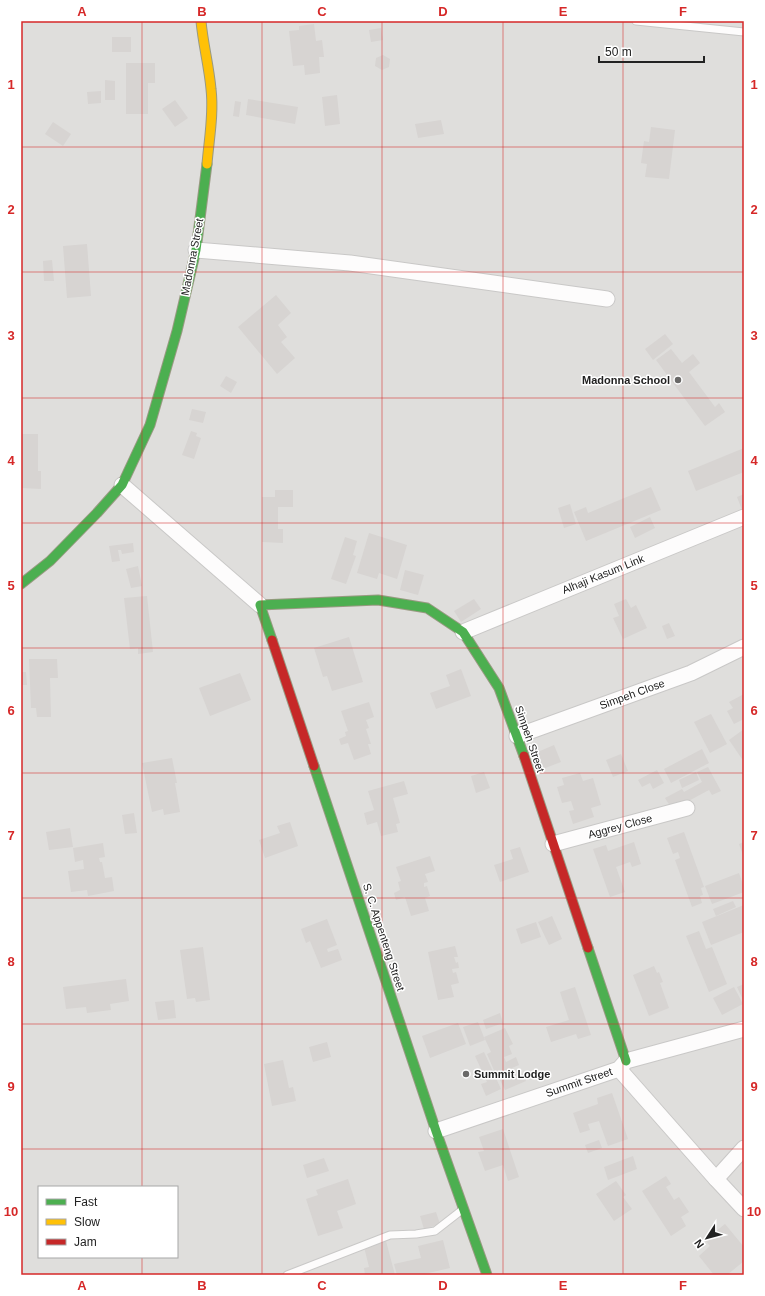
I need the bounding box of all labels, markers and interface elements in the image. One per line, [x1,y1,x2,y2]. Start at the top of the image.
text: A [77,4,87,19]
text: B [197,4,207,19]
text: C [317,4,327,19]
text: D [438,4,448,19]
text: E [559,4,568,19]
text: F [679,4,687,19]
scale bar [599,38,704,64]
text: 50 m [605,45,632,59]
text: 1 [7,77,15,92]
text: 1 [750,77,758,92]
text: 2 [7,202,15,217]
text: 2 [750,202,758,217]
street label: Madonna Street [179,217,205,297]
text: 3 [7,328,15,343]
text: 3 [750,328,758,343]
place label: Madonna School [582,374,670,386]
marker: Madonna School [673,375,683,385]
text: 4 [7,453,15,468]
text: 4 [750,453,758,468]
street label: Alhaji Kasum Link [560,552,646,596]
text: 5 [7,578,15,593]
text: 5 [750,578,758,593]
street label: Simpeh Close [598,677,666,711]
text: 6 [7,703,15,718]
text: 6 [750,703,758,718]
street label: Simpeh Street [513,704,547,774]
street label: Aggrey Close [587,812,653,840]
text: 7 [7,828,15,843]
text: 7 [750,828,758,843]
street label: S. C. Appenteng Street [361,882,407,992]
text: 8 [7,954,15,969]
text: 8 [750,954,758,969]
street label: Summit Street [544,1065,614,1099]
place label: Summit Lodge [474,1068,550,1080]
marker: Summit Lodge [461,1069,471,1079]
text: 9 [7,1079,15,1094]
text: 9 [750,1079,758,1094]
legend [38,1186,178,1258]
text: Fast [74,1195,98,1209]
text: 10 [4,1204,18,1219]
text: 10 [747,1204,761,1219]
text: Slow [74,1215,100,1229]
north arrow [687,1218,727,1258]
text: Jam [74,1235,97,1249]
text: N [692,1237,706,1251]
text: A [77,1278,87,1293]
text: B [197,1278,207,1293]
text: C [317,1278,327,1293]
text: D [438,1278,448,1293]
text: E [559,1278,568,1293]
text: F [679,1278,687,1293]

